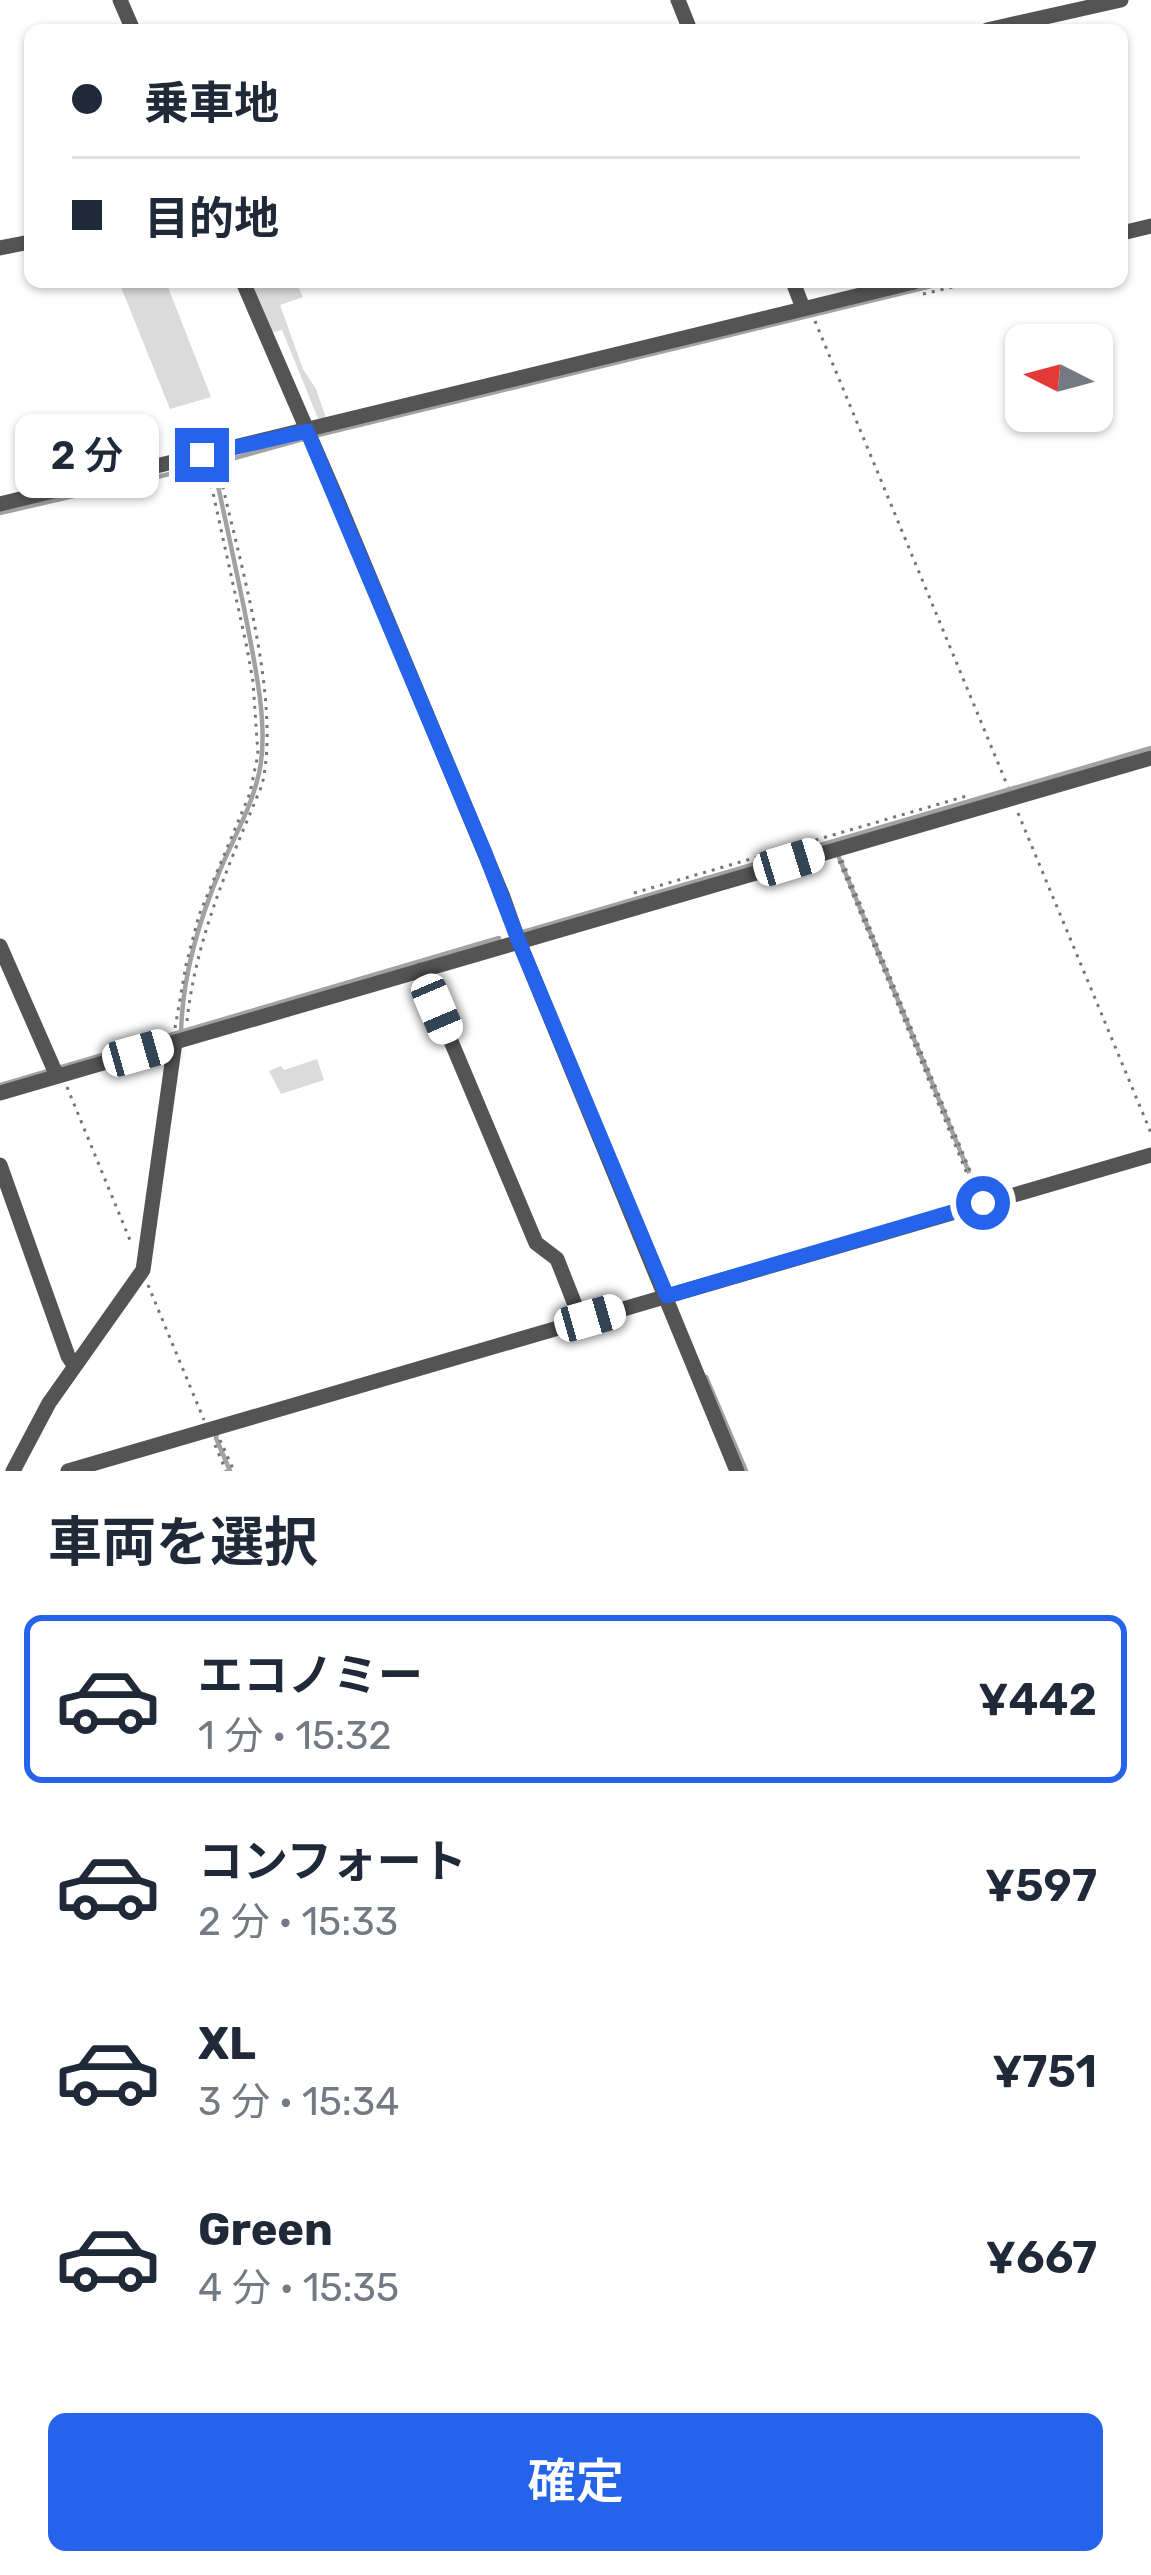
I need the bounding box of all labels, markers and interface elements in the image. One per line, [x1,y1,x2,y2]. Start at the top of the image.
text: 乗車地 [144,77,279,130]
text: 目的地 [144,192,279,245]
north arrow [1005,324,1113,432]
map controls [1005,324,1113,432]
callout: 2 分 [16,413,160,497]
route end [175,428,229,482]
text: 2 分 [51,433,123,479]
car [749,834,829,890]
car [406,969,468,1049]
car [98,1026,178,1080]
route start [956,1176,1010,1230]
car [550,1291,630,1345]
text: 車両を選択 [48,1511,318,1575]
icon: car [54,1645,162,1753]
text: エコノミー [198,1649,423,1702]
text: ¥442 [978,1673,1097,1726]
text: 1 分 · 15:32 [198,1713,391,1759]
icon: car [54,1831,162,1939]
text: コンフォート [198,1835,467,1888]
text: ¥597 [985,1859,1097,1912]
text: 2 分 · 15:33 [198,1899,398,1945]
icon: car [54,2017,162,2125]
text: XL [198,2017,256,2070]
text: ¥751 [992,2045,1097,2098]
text: 3 分 · 15:34 [198,2079,399,2125]
icon: car [54,2203,162,2311]
text: Green [198,2203,333,2256]
text: ¥667 [986,2231,1097,2284]
text: 4 分 · 15:35 [198,2265,399,2311]
button: 確定 [48,2413,1103,2551]

